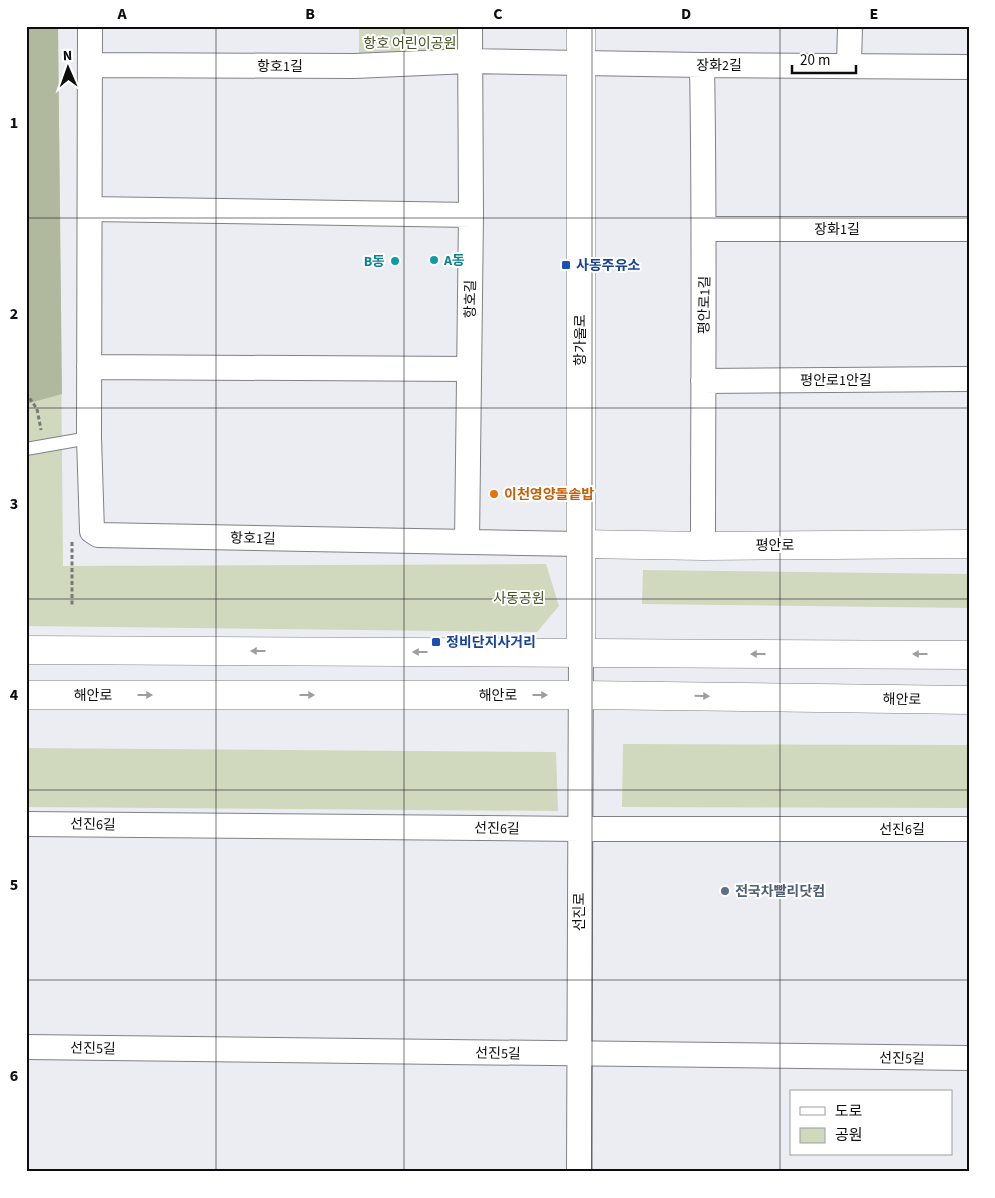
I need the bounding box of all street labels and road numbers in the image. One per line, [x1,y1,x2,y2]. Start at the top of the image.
street label: 장화2길 [696,56,742,76]
street label: 항호1길 [257,57,303,77]
street label: 장화1길 [814,220,860,240]
street label: 평안로1길 [694,276,716,334]
street label: 항호길 [461,280,481,319]
street label: 항가울로 [571,314,591,366]
street label: 평안로1안길 [800,371,872,391]
street label: 항호1길 [230,529,276,549]
street label: 평안로 [756,536,794,556]
street label: 해안로 [74,686,112,706]
street label: 해안로 [479,686,517,706]
street label: 해안로 [882,690,922,710]
street label: 선진6길 [70,815,116,835]
street label: 선진6길 [474,819,520,839]
street label: 선진6길 [879,820,925,840]
street label: 선진로 [570,893,590,931]
street label: 선진5길 [70,1039,116,1059]
street label: 선진5길 [475,1044,521,1064]
street label: 선진5길 [879,1049,925,1069]

